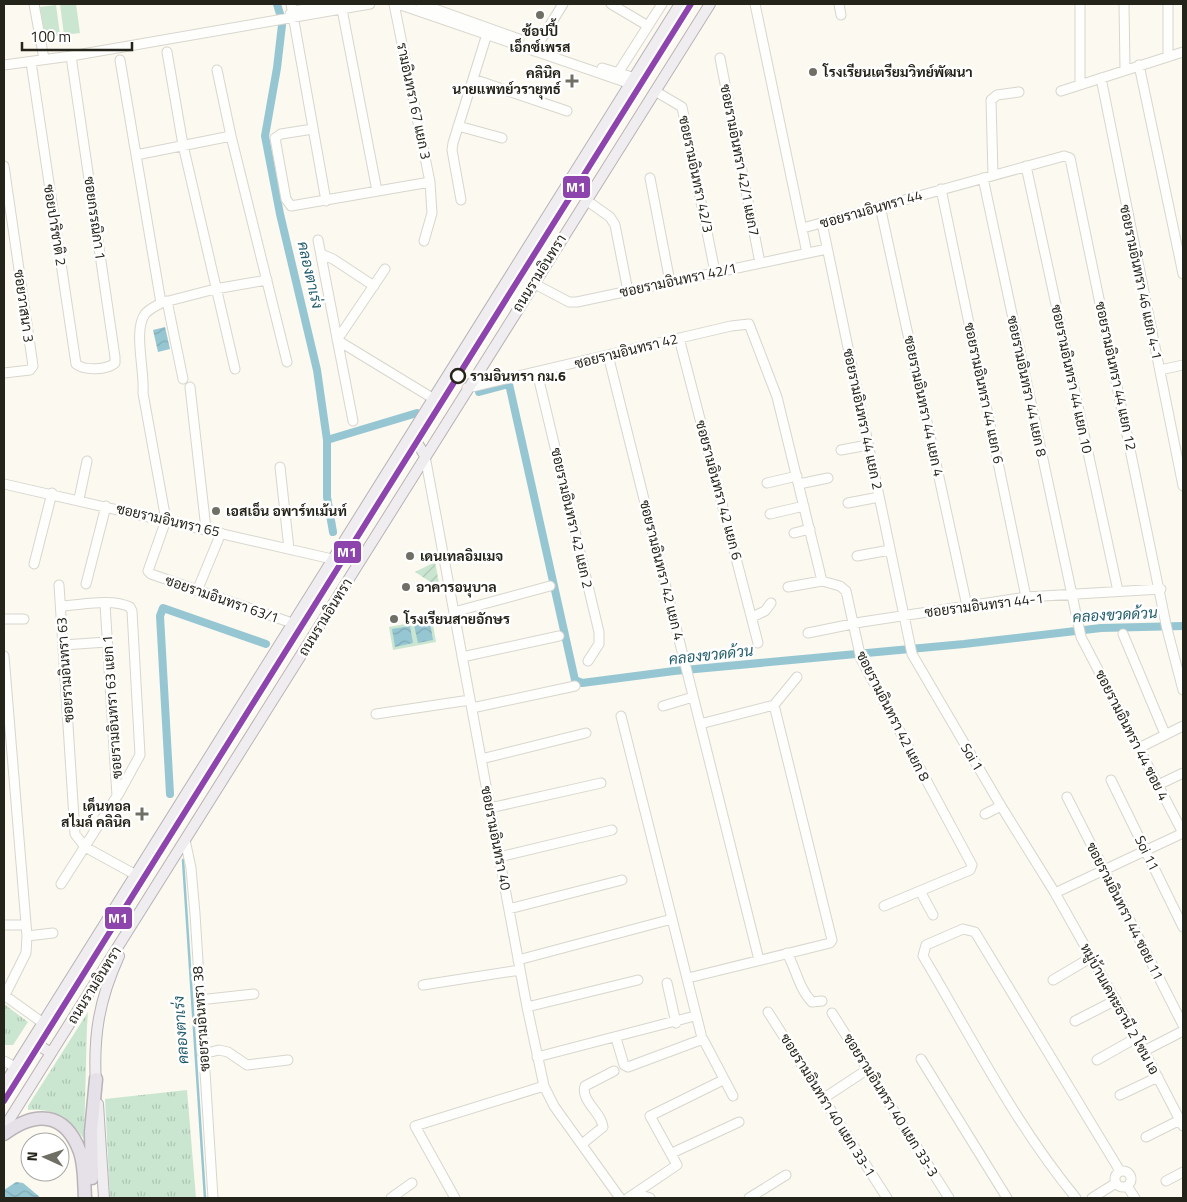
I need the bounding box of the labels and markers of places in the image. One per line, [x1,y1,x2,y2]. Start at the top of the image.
marker: ช้อปปี้ เอ็กซ์เพรส [534,9,546,21]
place label: ช้อปปี้ เอ็กซ์เพรส [510,18,570,57]
place label: โรงเรียนเตรียมวิทย์พัฒนา [822,61,973,82]
place label: คลินิค นายแพทย์วรายุทธ์ [452,62,562,100]
marker: โรงเรียนเตรียมวิทย์พัฒนา [807,66,819,78]
marker: คลินิค นายแพทย์วรายุทธ์ [565,74,579,88]
place label: รามอินทรา กม.6 [470,365,566,386]
marker: รามอินทรา กม.6 [450,368,466,384]
place label: เอสเอ็น อพาร์ทเม้นท์ [226,500,348,521]
marker: เอสเอ็น อพาร์ทเม้นท์ [210,505,222,517]
place label: เดนเทลอิมเมจ [420,545,503,566]
marker: เดนเทลอิมเมจ [404,550,416,562]
place label: อาคารอนุบาล [416,576,497,598]
marker: อาคารอนุบาล [400,581,412,593]
place label: โรงเรียนสายอักษร [403,608,510,629]
marker: โรงเรียนสายอักษร [388,613,400,625]
place label: เด็นทอล สไมล์ คลินิค [61,795,131,832]
marker: เด็นทอล สไมล์ คลินิค [135,807,149,821]

